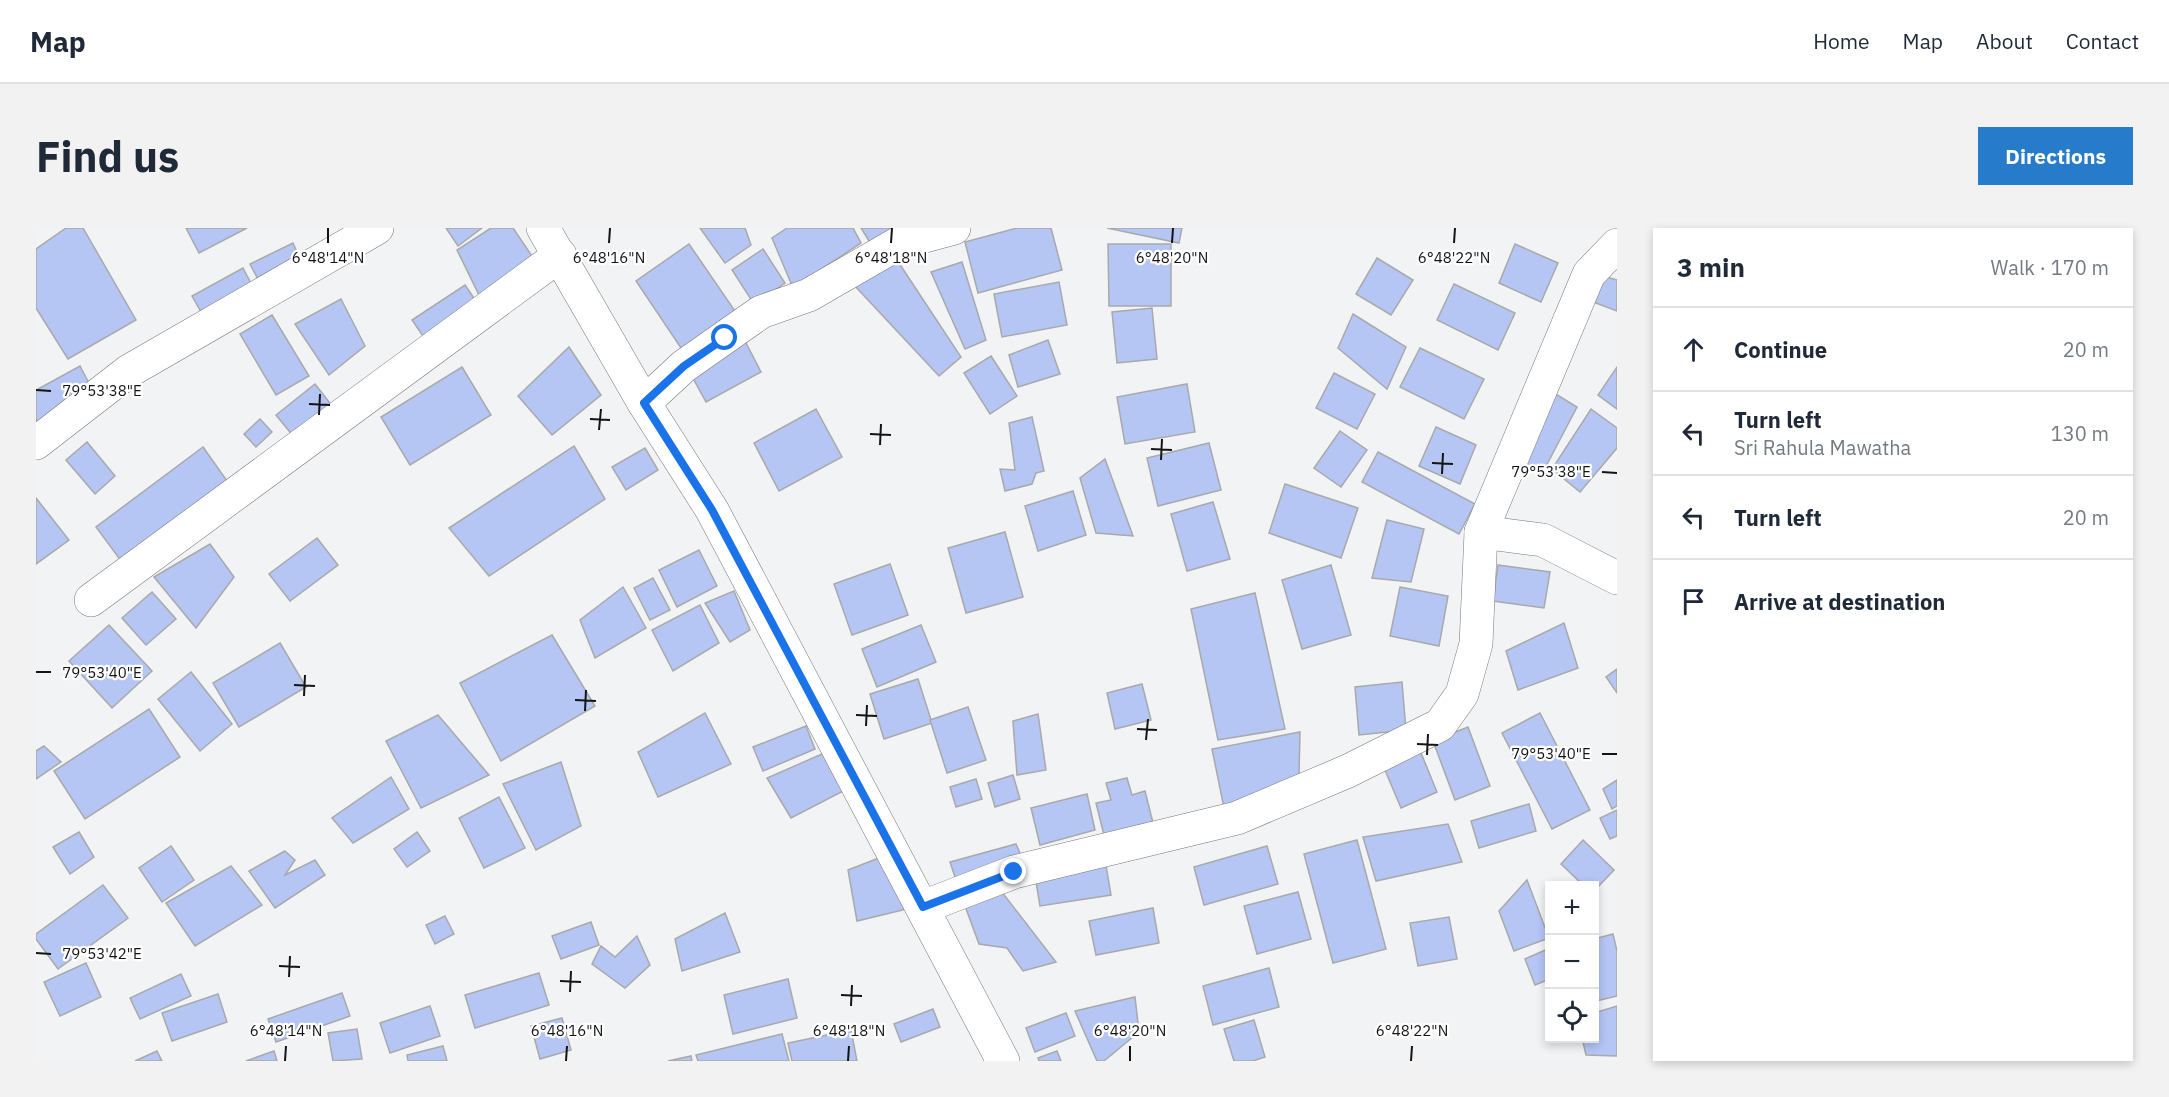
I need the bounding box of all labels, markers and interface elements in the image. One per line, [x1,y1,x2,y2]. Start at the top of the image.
text: Map [30,23,86,60]
text: Home [1813,27,1870,55]
text: Map [1903,27,1943,55]
text: About [1976,27,2033,55]
text: Contact [2066,27,2139,55]
button: Directions [1978,127,2133,185]
text: Find us [36,129,179,184]
text: 6°48'14"N [292,248,364,267]
text: 6°48'16"N [573,248,645,267]
text: 6°48'18"N [855,248,927,267]
text: 6°48'20"N [1136,248,1208,267]
text: 6°48'22"N [1418,248,1490,267]
text: 3 min [1677,250,1745,284]
text: Walk · 170 m [1991,254,2109,281]
route start [711,324,737,350]
icon: ahead [1677,333,1710,366]
text: Continue [1734,335,1827,364]
text: 20 m [2063,336,2109,363]
text: 79°53'38"E [62,381,142,400]
text: Turn left [1734,405,1822,434]
icon: left [1677,417,1710,450]
text: 130 m [2051,420,2109,447]
text: Sri Rahula Mawatha [1734,434,1911,461]
text: 79°53'38"E [1511,462,1591,481]
icon: left [1677,501,1710,534]
text: Turn left [1734,503,1822,532]
text: 20 m [2063,504,2109,531]
icon: arrive [1677,585,1710,618]
text: Arrive at destination [1734,587,1945,616]
text: 79°53'40"E [62,663,142,682]
text: 79°53'40"E [1511,744,1591,763]
route end [1000,858,1026,884]
map controls [1545,881,1599,1043]
button: + [1545,881,1599,935]
button: − [1545,935,1599,989]
text: 79°53'42"E [62,944,142,963]
button: locate [1545,989,1599,1043]
text: 6°48'14"N [250,1021,322,1040]
text: 6°48'16"N [531,1021,603,1040]
text: 6°48'18"N [813,1021,885,1040]
text: 6°48'20"N [1094,1021,1166,1040]
text: 6°48'22"N [1376,1021,1448,1040]

